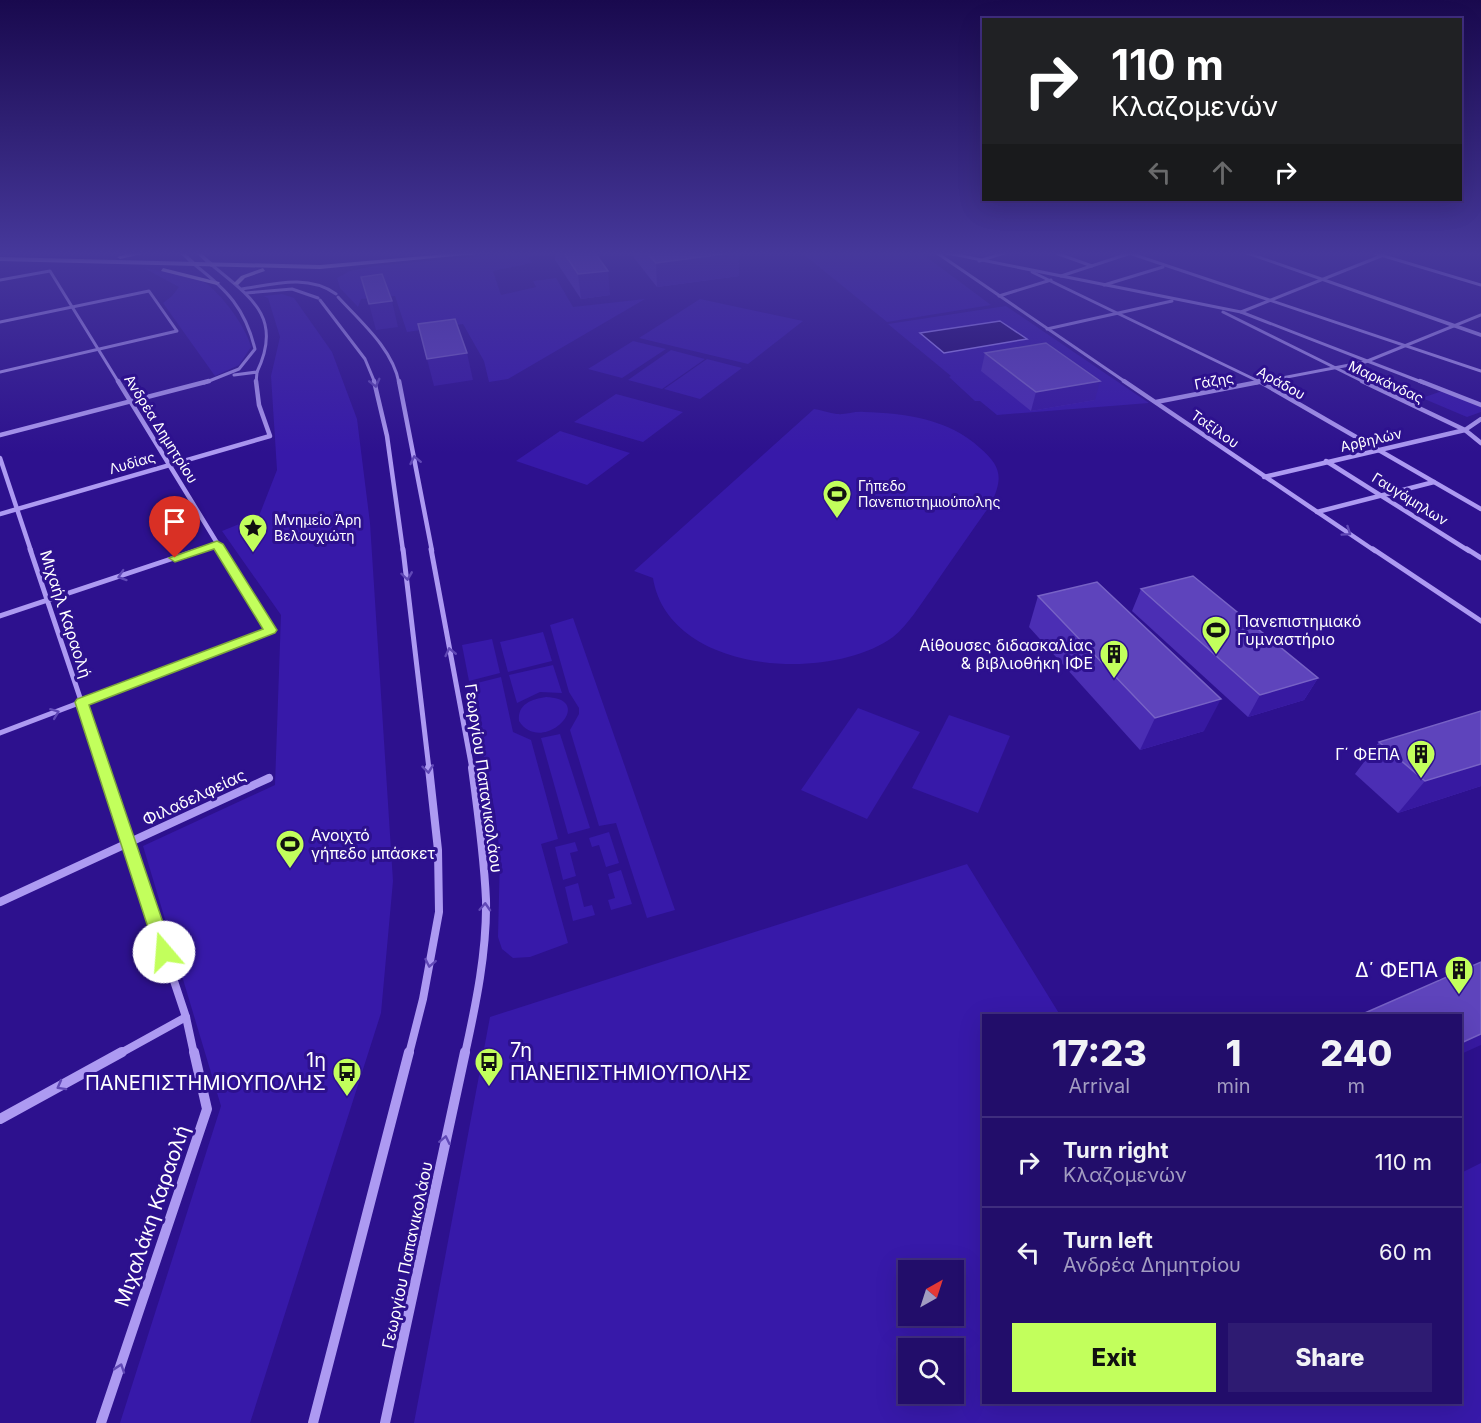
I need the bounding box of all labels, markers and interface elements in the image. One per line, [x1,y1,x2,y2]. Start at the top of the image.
text: 110 m [1111,39,1224,90]
icon: right [1012,42,1090,120]
text: Κλαζομενών [1111,90,1278,123]
icon: left [1143,156,1176,189]
icon: ahead [1206,156,1239,189]
icon: right [1269,156,1302,189]
street label: Μαρκάνδας [1346,357,1426,406]
street label: Αράδου [1254,362,1308,403]
street label: Γάζης [1193,368,1235,393]
street label: Ανδρέα Δημητρίου [121,371,202,486]
one-way arrow [367,378,380,388]
street label: Ταξίλου [1188,406,1243,451]
street label: Αρβηλών [1338,424,1403,455]
street label: Λυδίας [107,448,157,477]
one-way arrow [410,455,423,465]
street label: Γαυγάμηλων [1369,469,1451,529]
place label: Γήπεδο Πανεπιστημιούπολης [858,477,1000,510]
sports icon: Γήπεδο Πανεπιστημιούπολης [821,478,853,520]
pin [149,496,200,558]
icon: arrive [158,505,191,538]
place label: Μνημείο Άρη Βελουχιώτη [274,511,362,544]
place icon: Μνημείο Άρη Βελουχιώτη [237,512,269,554]
one-way arrow [1341,525,1352,536]
street label: Μιχαήλ Καραολή [36,548,96,680]
one-way arrow [117,568,128,581]
one-way arrow [400,571,412,580]
place label: Πανεπιστημιακό Γυμναστήριο [1237,611,1361,649]
sports icon: Πανεπιστημιακό Γυμναστήριο [1200,614,1232,656]
place label: Αίθουσες διδασκαλίας & βιβλιοθήκη ΙΦΕ [919,635,1093,673]
building icon: Αίθουσες διδασκαλίας & βιβλιοθήκη ΙΦΕ [1098,638,1130,680]
one-way arrow [445,647,458,657]
street label: Γεωργίου Παπανικολάου [461,682,507,874]
one-way arrow [49,707,59,720]
building icon: Γ΄ ΦΕΠΑ [1405,738,1437,780]
place label: Γ΄ ΦΕΠΑ [1335,744,1400,764]
street label: Φιλαδελφείας [139,764,249,830]
one-way arrow [422,765,434,774]
place label: Ανοιχτό γήπεδο μπάσκετ [311,825,436,863]
sports icon: Ανοιχτό γήπεδο μπάσκετ [274,828,306,870]
one-way arrow [478,902,491,911]
position arrow [132,920,196,984]
building icon: Δ΄ ΦΕΠΑ [1443,954,1475,996]
one-way arrow [424,958,437,968]
place label: Δ΄ ΦΕΠΑ [1355,958,1438,982]
text: 17:23 [1052,1031,1147,1075]
text: 1 [1226,1031,1241,1075]
text: 240 [1320,1031,1392,1075]
place label: 7η ΠΑΝΕΠΙΣΤΗΜΙΟΥΠΟΛΗΣ [510,1038,751,1085]
bus stop icon: 7η ΠΑΝΕΠΙΣΤΗΜΙΟΥΠΟΛΗΣ [473,1046,505,1088]
place label: 1η ΠΑΝΕΠΙΣΤΗΜΙΟΥΠΟΛΗΣ [85,1048,326,1095]
bus stop icon: 1η ΠΑΝΕΠΙΣΤΗΜΙΟΥΠΟΛΗΣ [331,1056,363,1098]
text: Arrival [1068,1074,1130,1098]
text: min [1216,1074,1251,1098]
text: m [1348,1074,1365,1098]
one-way arrow [57,1079,67,1090]
street label: Μιχαλάκη Καραολή [110,1122,194,1310]
one-way arrow [438,1135,451,1145]
text: Turn right [1063,1137,1169,1163]
icon: right [1012,1146,1045,1179]
text: 110 m [1375,1149,1432,1175]
street label: Γεωργίου Παπανικολάου [377,1160,437,1350]
text: Κλαζομενών [1063,1163,1187,1187]
text: Turn left [1063,1227,1153,1253]
icon: left [1012,1236,1045,1269]
text: 60 m [1379,1239,1432,1265]
text: Ανδρέα Δημητρίου [1063,1253,1241,1277]
north arrow [898,1260,964,1326]
map controls [898,1260,964,1404]
button: Exit [1012,1323,1216,1392]
button: Share [1228,1323,1432,1392]
button: search [898,1338,964,1404]
one-way arrow [113,1363,125,1373]

